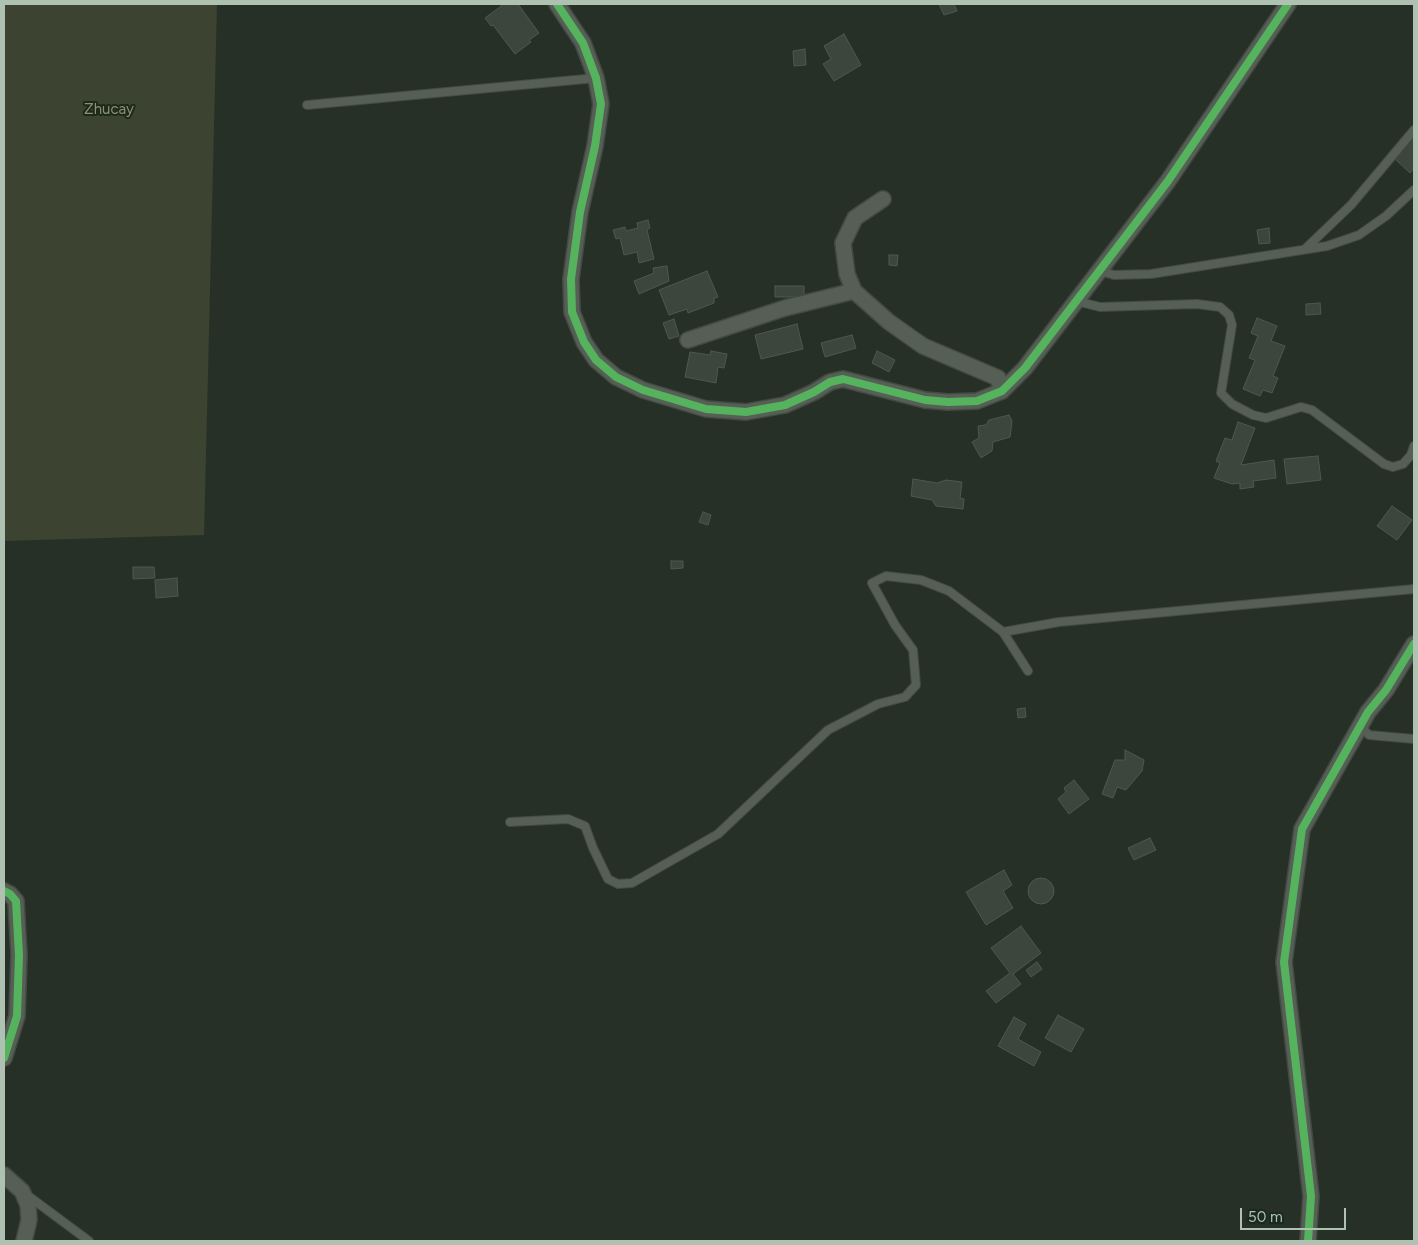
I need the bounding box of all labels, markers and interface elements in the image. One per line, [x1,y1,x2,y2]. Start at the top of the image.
park label: Zhucay [84,101,134,119]
scale bar [1243,1198,1349,1230]
text: 50 m [1248,1208,1283,1226]

